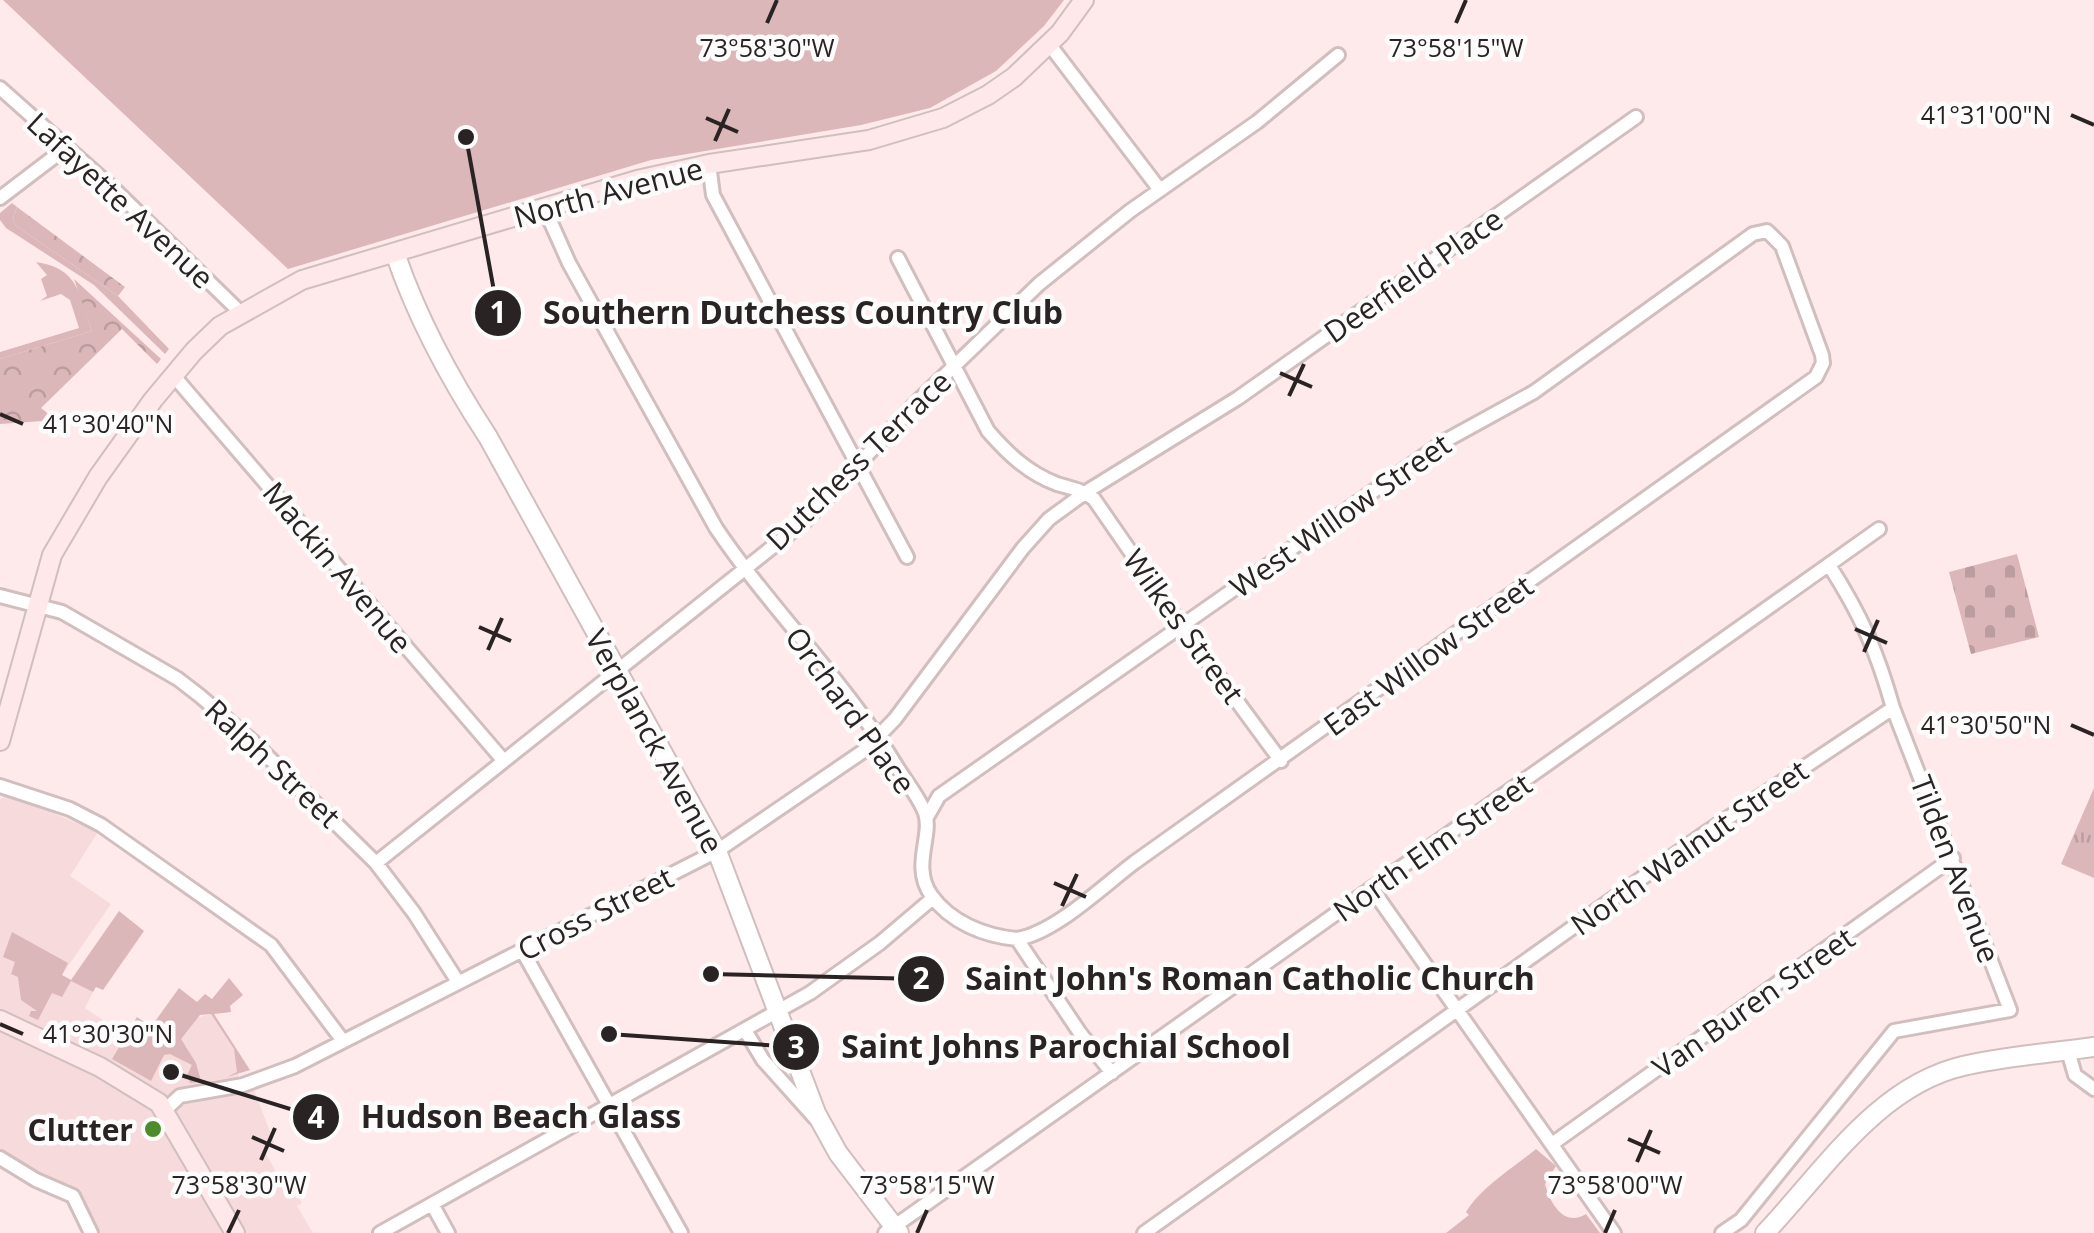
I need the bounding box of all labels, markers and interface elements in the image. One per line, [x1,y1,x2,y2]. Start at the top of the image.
text: 73°58'30"W [700,30,835,64]
text: 73°58'15"W [1389,30,1524,64]
text: 41°31'00"N [1921,97,2051,131]
street label: Lafayette Avenue [19,103,223,297]
street label: North Avenue [509,147,707,237]
street label: Deerfield Place [1315,198,1511,352]
callout: Southern Dutchess Country Club [473,282,1083,344]
text: Southern Dutchess Country Club [543,290,1063,333]
text: 1 [489,291,507,332]
street label: Dutchess Terrace [756,361,960,559]
text: 41°30'40"N [43,406,173,440]
street label: West Willow Street [1221,423,1459,607]
street label: Mackin Avenue [254,473,422,661]
street label: Wilkes Street [1114,541,1254,711]
street label: East Willow Street [1315,565,1541,745]
street label: Orchard Place [777,618,925,802]
street label: Verplanck Avenue [576,622,734,860]
street label: Ralph Street [196,690,350,836]
text: 41°30'50"N [1921,707,2051,741]
street label: North Walnut Street [1562,750,1816,944]
street label: North Elm Street [1325,763,1539,931]
street label: Tilden Avenue [1901,769,2011,969]
street label: Cross Street [510,856,680,970]
street label: Van Buren Street [1644,917,1862,1087]
callout: Saint John's Roman Catholic Church [896,948,1555,1010]
text: Saint John's Roman Catholic Church [965,956,1535,999]
text: 2 [912,957,930,998]
text: 41°30'30"N [43,1016,173,1050]
callout: Saint Johns Parochial School [771,1016,1311,1078]
text: Saint Johns Parochial School [841,1024,1291,1067]
text: 3 [787,1026,805,1067]
callout: Hudson Beach Glass [291,1086,701,1148]
text: Hudson Beach Glass [361,1094,681,1137]
text: 4 [307,1096,325,1137]
place label: Clutter [28,1109,133,1150]
marker: Clutter [142,1118,164,1140]
text: 73°58'30"W [172,1167,307,1201]
text: 73°58'15"W [860,1167,995,1201]
text: 73°58'00"W [1548,1167,1683,1201]

